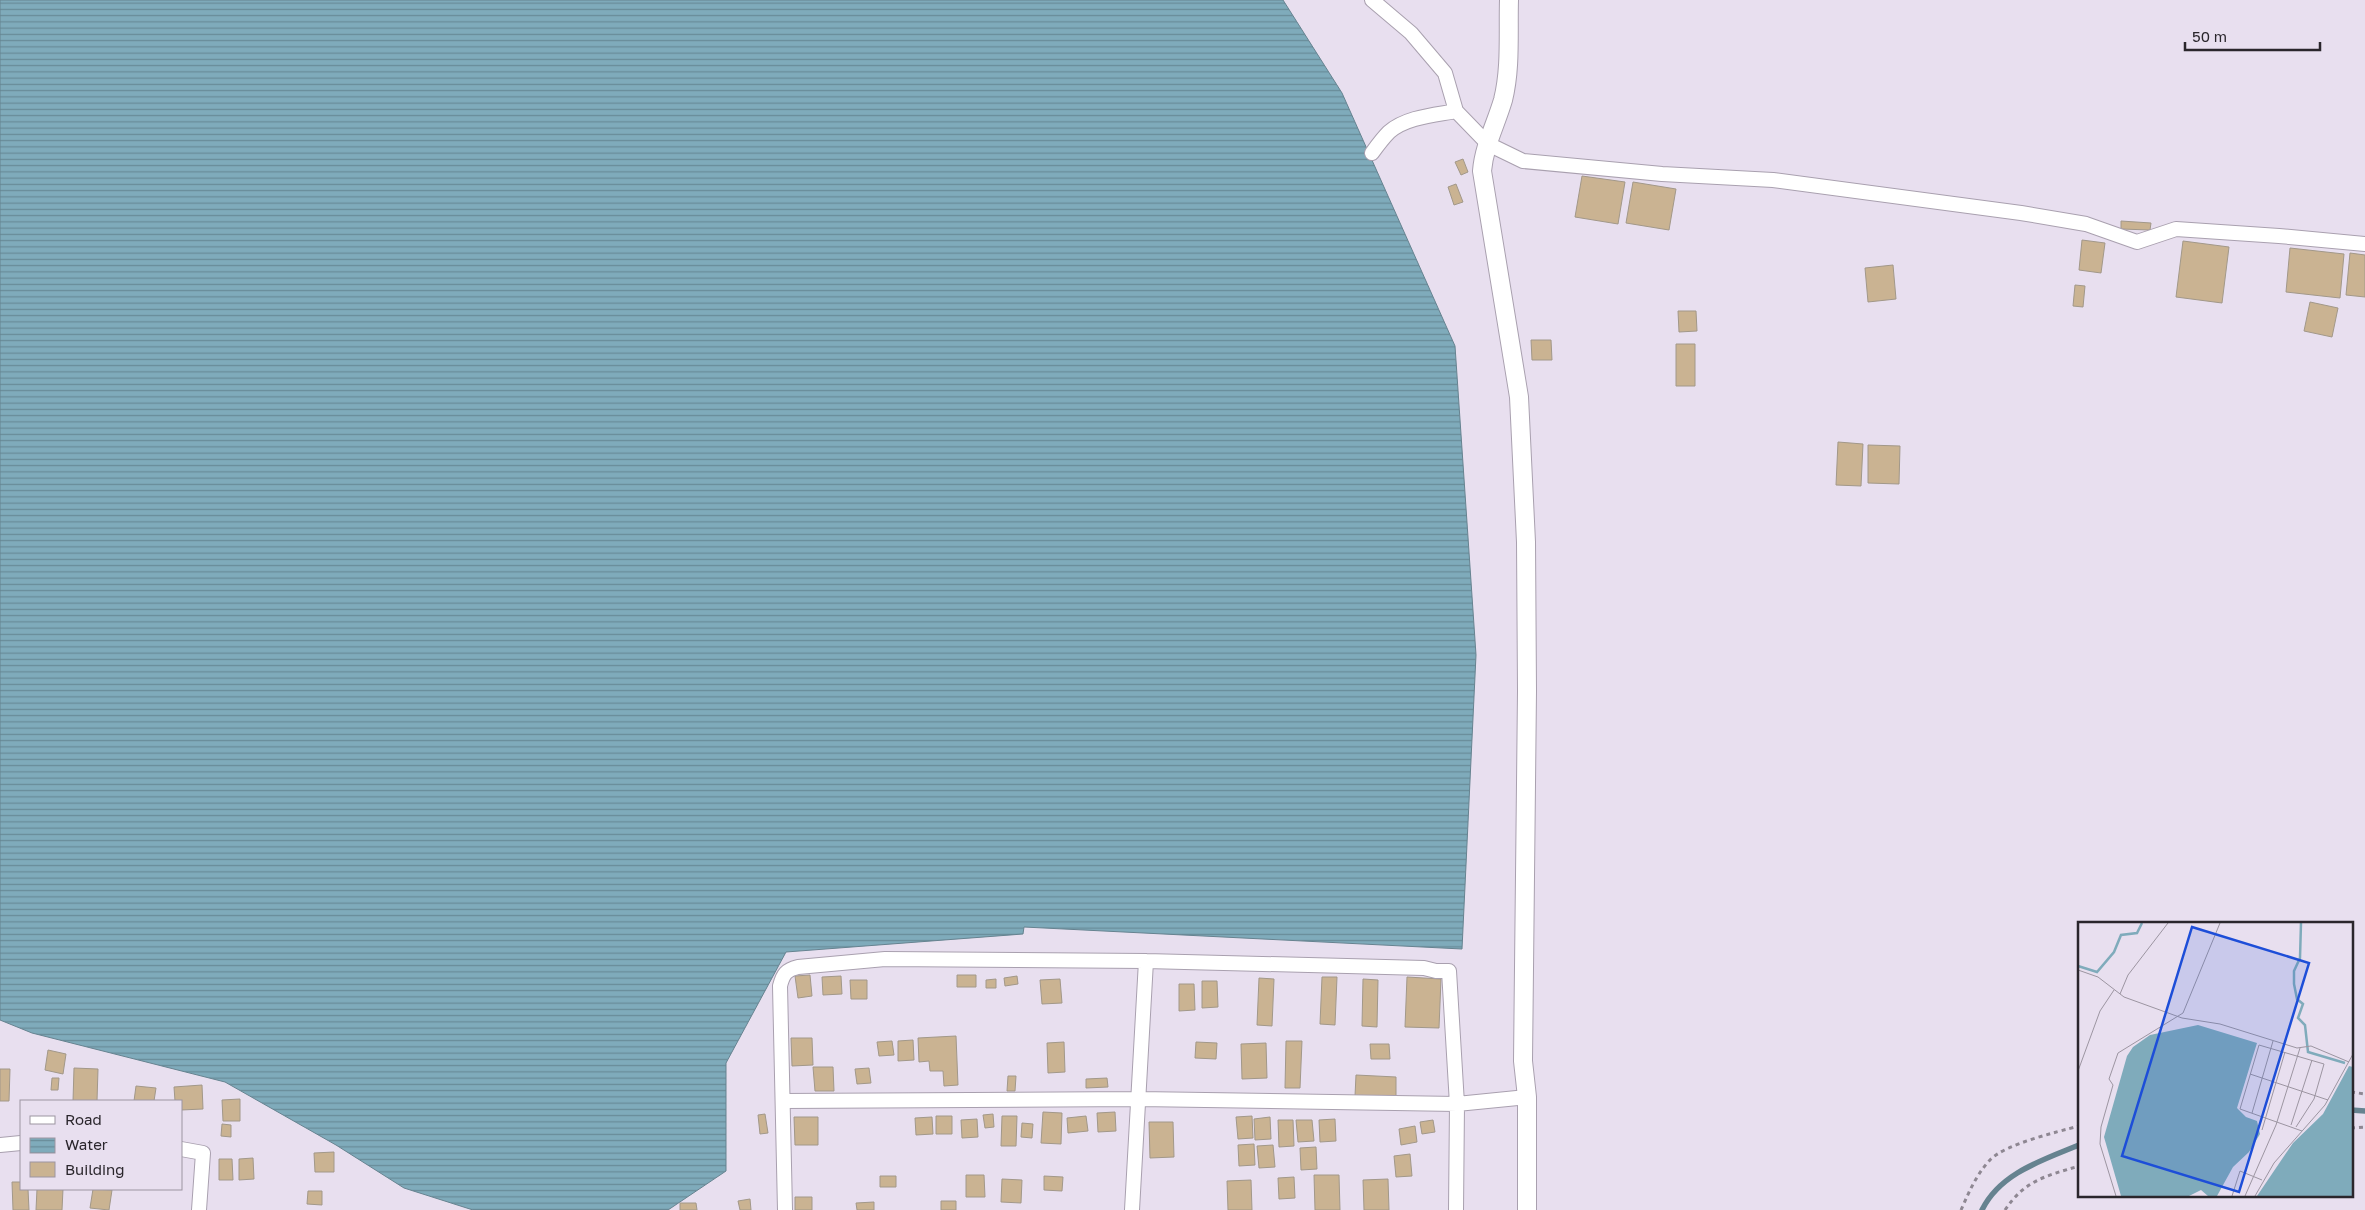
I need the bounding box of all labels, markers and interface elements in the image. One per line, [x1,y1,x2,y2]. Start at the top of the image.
scale bar [2185,20,2320,52]
text: 50 m [2192,27,2227,45]
inset map [2078,922,2352,1198]
legend [20,1100,182,1190]
text: Road [65,1110,102,1128]
text: Water [65,1135,108,1153]
text: Building [65,1160,125,1178]

